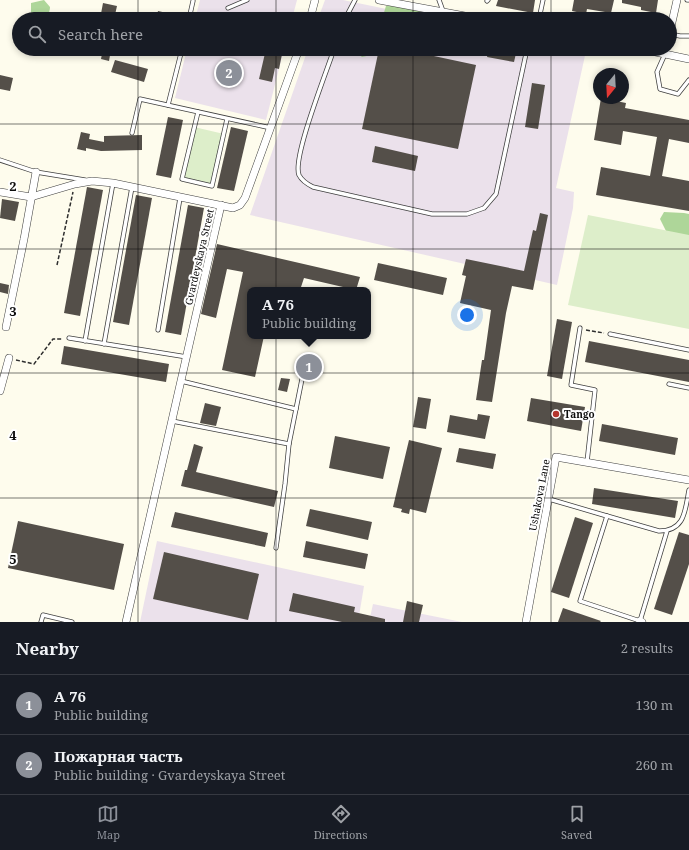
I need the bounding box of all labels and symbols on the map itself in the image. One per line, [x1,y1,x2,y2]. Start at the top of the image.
pin: 2 [216,58,242,88]
north arrow [593,68,629,104]
text: 2 [9,177,17,195]
street label: Gvardeyskaya Street [181,207,217,306]
text: 3 [9,302,17,320]
your location [457,305,477,325]
pin: 1 [296,352,322,382]
place label: Tango [564,407,595,421]
marker: Tango [551,409,561,419]
text: 4 [9,426,17,444]
street label: Ushakova Lane [525,458,553,532]
text: 5 [9,550,17,568]

